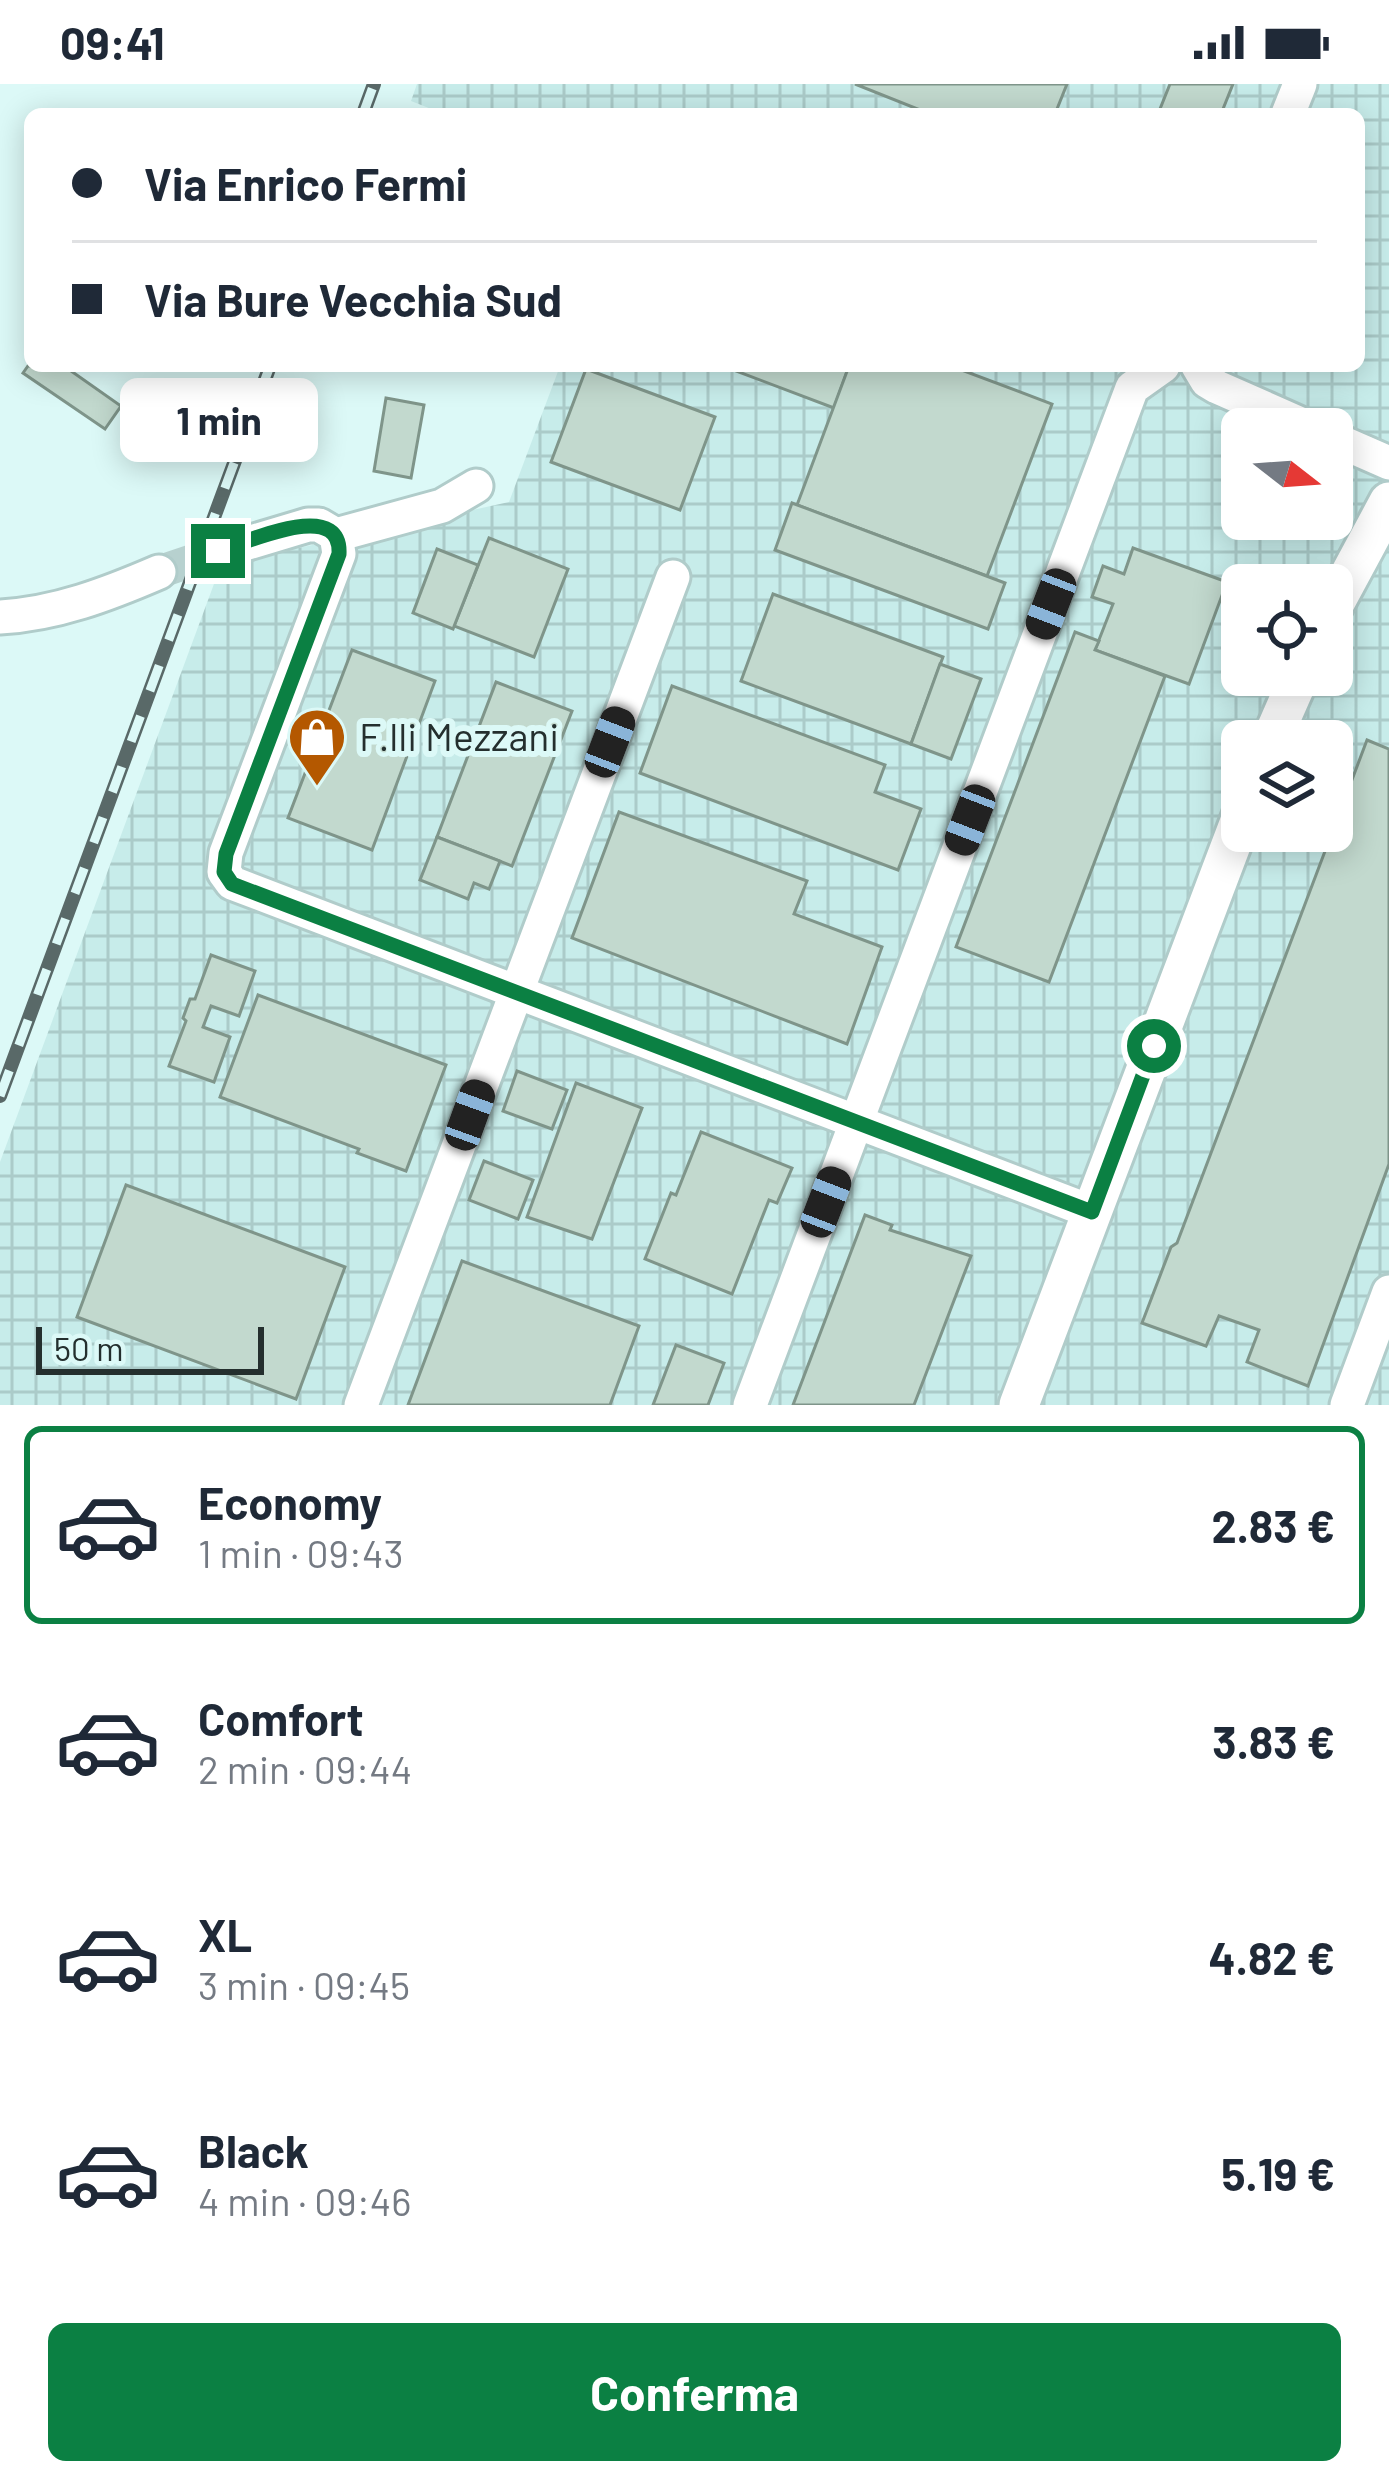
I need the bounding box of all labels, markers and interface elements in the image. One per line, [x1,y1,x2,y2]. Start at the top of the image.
text: 09:41 [60,15,165,69]
text: Via Enrico Fermi [144,156,467,210]
text: Via Bure Vecchia Sud [144,272,562,326]
callout: 1 min [119,377,317,461]
text: 1 min [176,396,262,443]
north arrow [1221,408,1353,540]
map controls [1221,408,1353,852]
route end [191,524,245,578]
car [1021,564,1081,644]
button: locate [1221,564,1353,696]
car [580,702,640,782]
shop icon: F.lli Mezzani [286,706,348,788]
place label: F.lli Mezzani [359,712,559,759]
button: layers [1221,720,1353,852]
car [940,780,1000,860]
route start [1127,1019,1181,1073]
car [441,1075,499,1155]
car [796,1162,856,1242]
scale bar [36,1321,264,1374]
text: 50 m [54,1328,124,1368]
icon: car [54,1471,162,1579]
text: Economy [198,1475,382,1529]
text: 2.83 € [1211,1498,1335,1552]
text: 1 min · 09:43 [198,1529,404,1576]
icon: car [54,1687,162,1795]
text: Comfort [198,1691,364,1745]
text: 3.83 € [1212,1714,1335,1768]
text: 2 min · 09:44 [198,1745,412,1792]
icon: car [54,1903,162,2011]
text: XL [198,1907,252,1961]
text: 4.82 € [1209,1930,1335,1984]
text: 3 min · 09:45 [198,1961,410,2008]
icon: car [54,2119,162,2227]
text: Black [198,2123,309,2177]
text: 5.19 € [1221,2146,1335,2200]
text: 4 min · 09:46 [198,2177,411,2224]
button: Conferma [48,2323,1341,2461]

